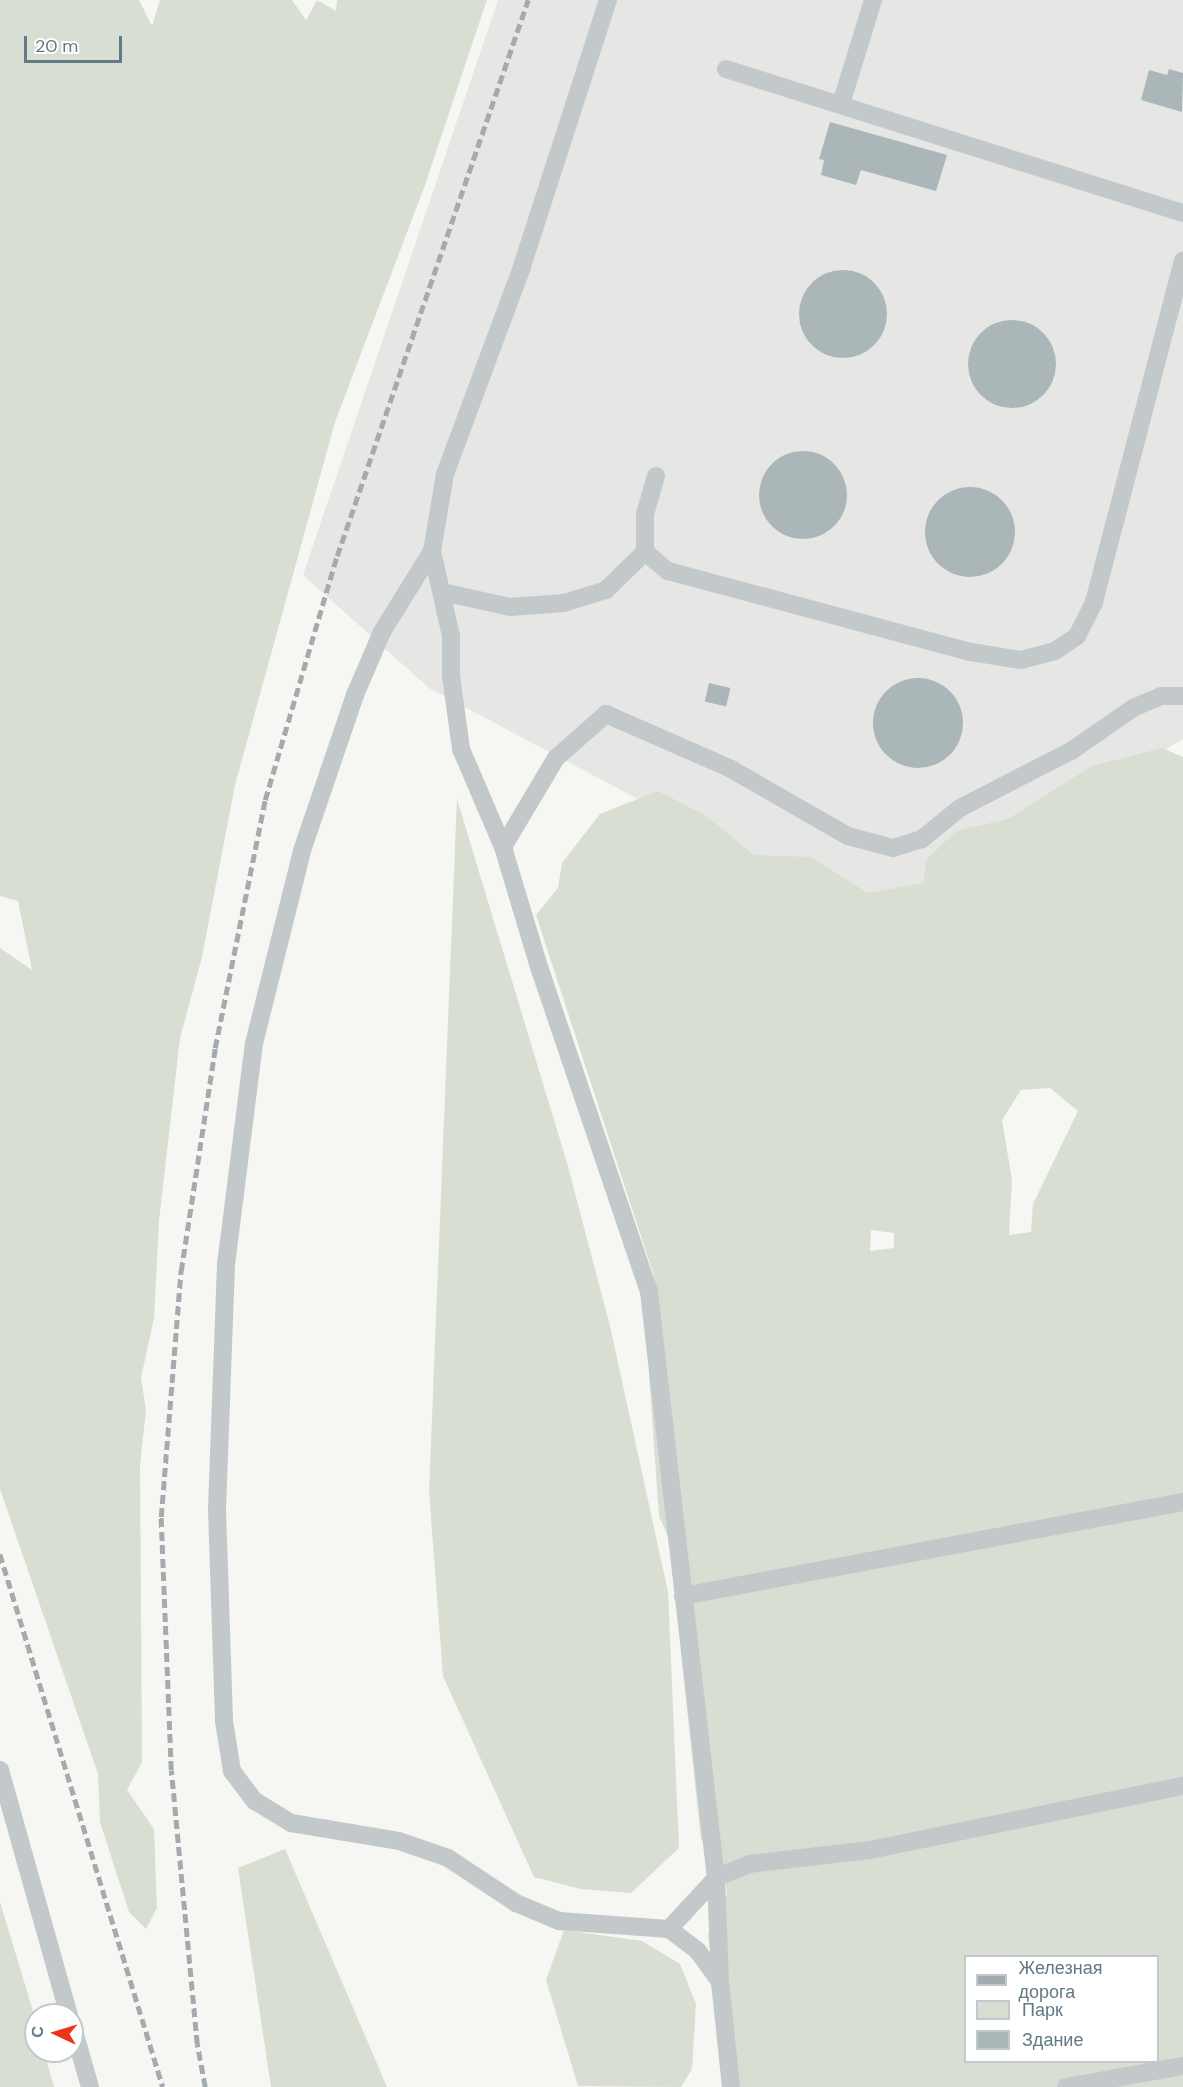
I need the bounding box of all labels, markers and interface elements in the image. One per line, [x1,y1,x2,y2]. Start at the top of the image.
scale bar [27,24,124,62]
text: 20 m [35,34,78,58]
legend [964,1955,1159,2063]
text: Железная дорога [1019,1956,1102,2004]
text: Парк [1022,1998,1063,2022]
north arrow [24,2003,84,2063]
text: С [27,2025,48,2038]
text: Здание [1022,2028,1083,2052]

